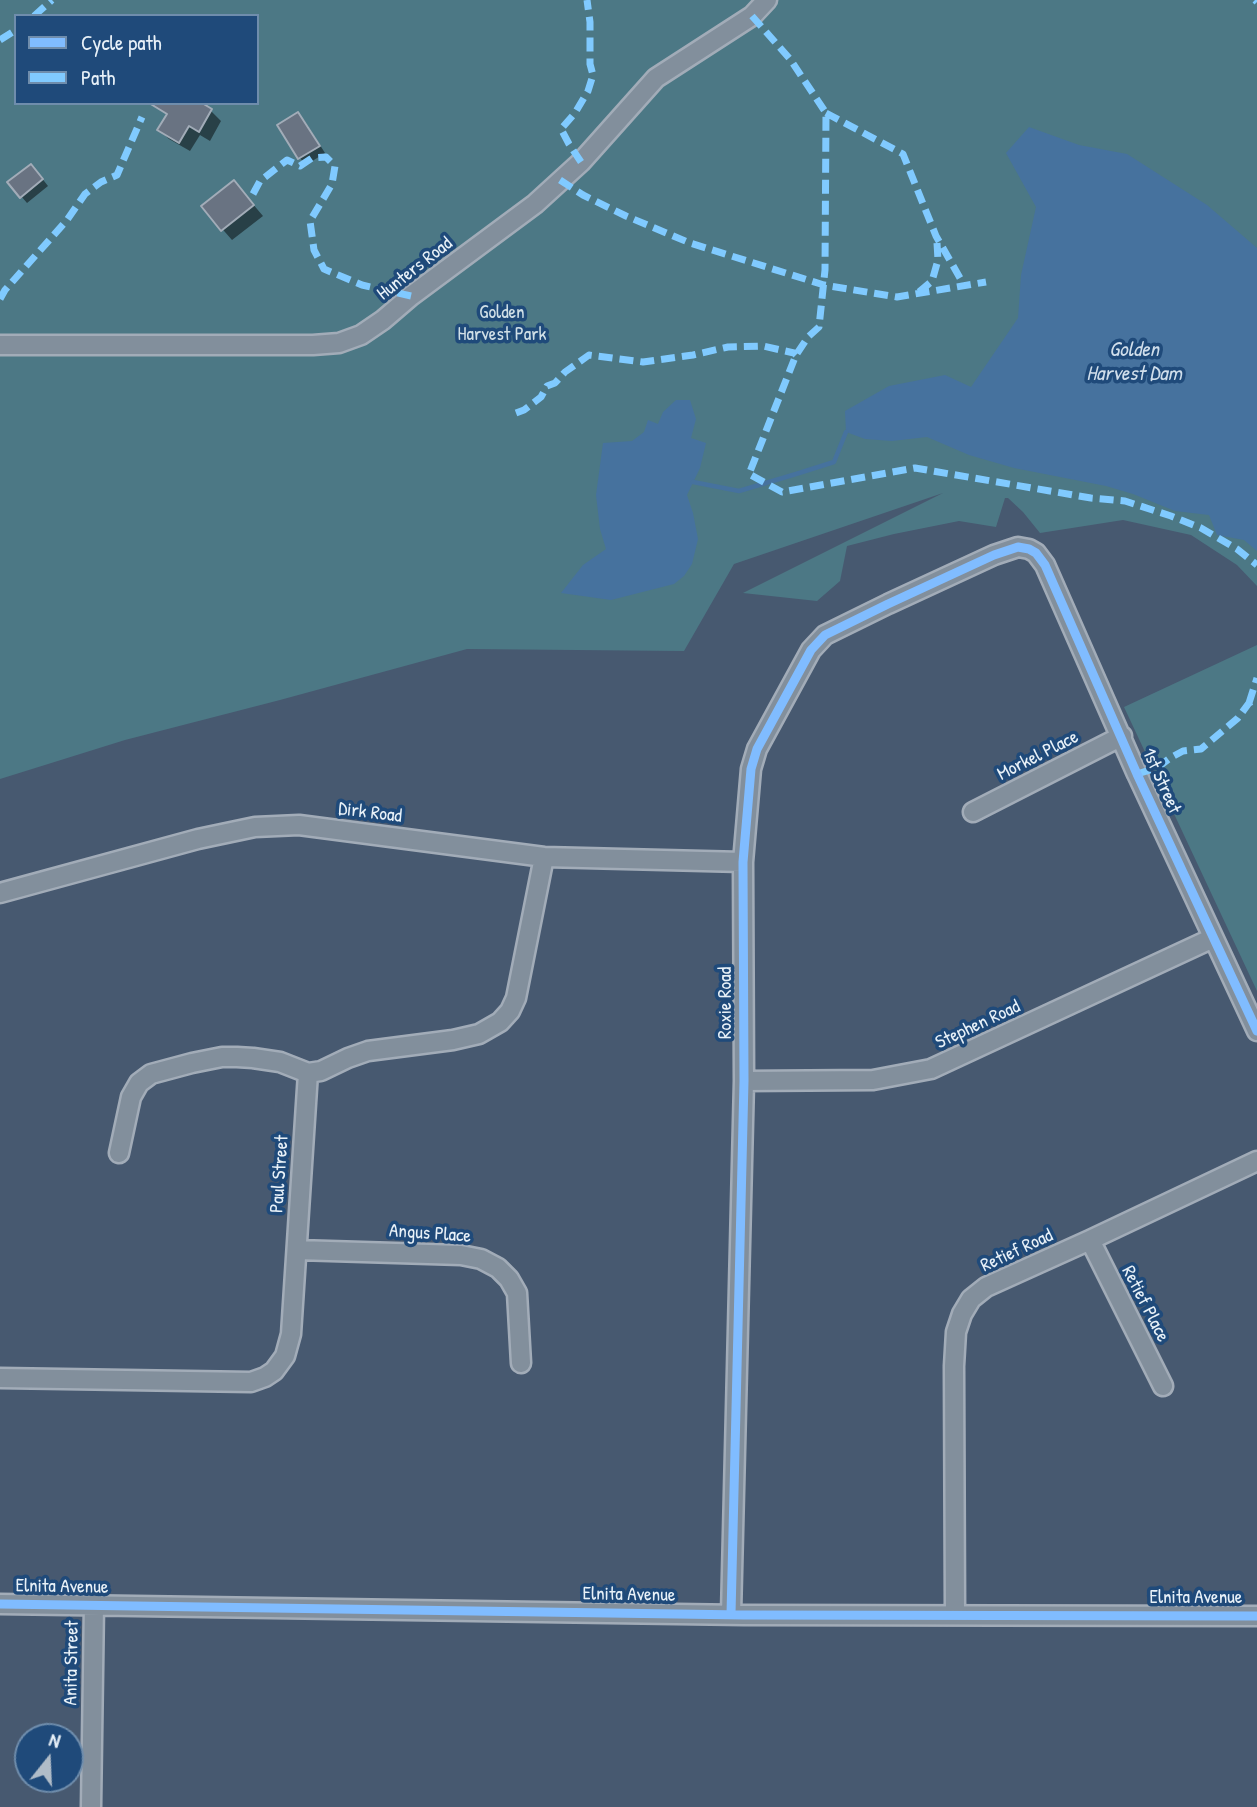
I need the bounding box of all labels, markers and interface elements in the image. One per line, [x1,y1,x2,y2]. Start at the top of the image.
legend [14,14,259,105]
text: Cycle path [81,28,162,57]
text: Path [81,63,115,92]
street label: Hunters Road [373,233,457,305]
park label: Golden Harvest Park [458,302,546,346]
water label: Golden Harvest Dam [1086,337,1182,387]
street label: Morkel Place [994,726,1082,786]
street label: 1st Street [1136,745,1186,817]
street label: Dirk Road [337,798,403,828]
street label: Roxie Road [715,967,737,1039]
street label: Stephen Road [932,996,1024,1054]
street label: Paul Street [266,1134,294,1214]
street label: Angus Place [388,1220,472,1248]
street label: Retief Road [977,1224,1057,1278]
street label: Retief Place [1116,1262,1174,1346]
street label: Elnita Avenue [15,1575,109,1599]
street label: Elnita Avenue [582,1583,676,1607]
street label: Elnita Avenue [1150,1587,1242,1609]
street label: Anita Street [60,1620,84,1706]
north arrow [14,1723,84,1793]
text: N [46,1726,64,1754]

